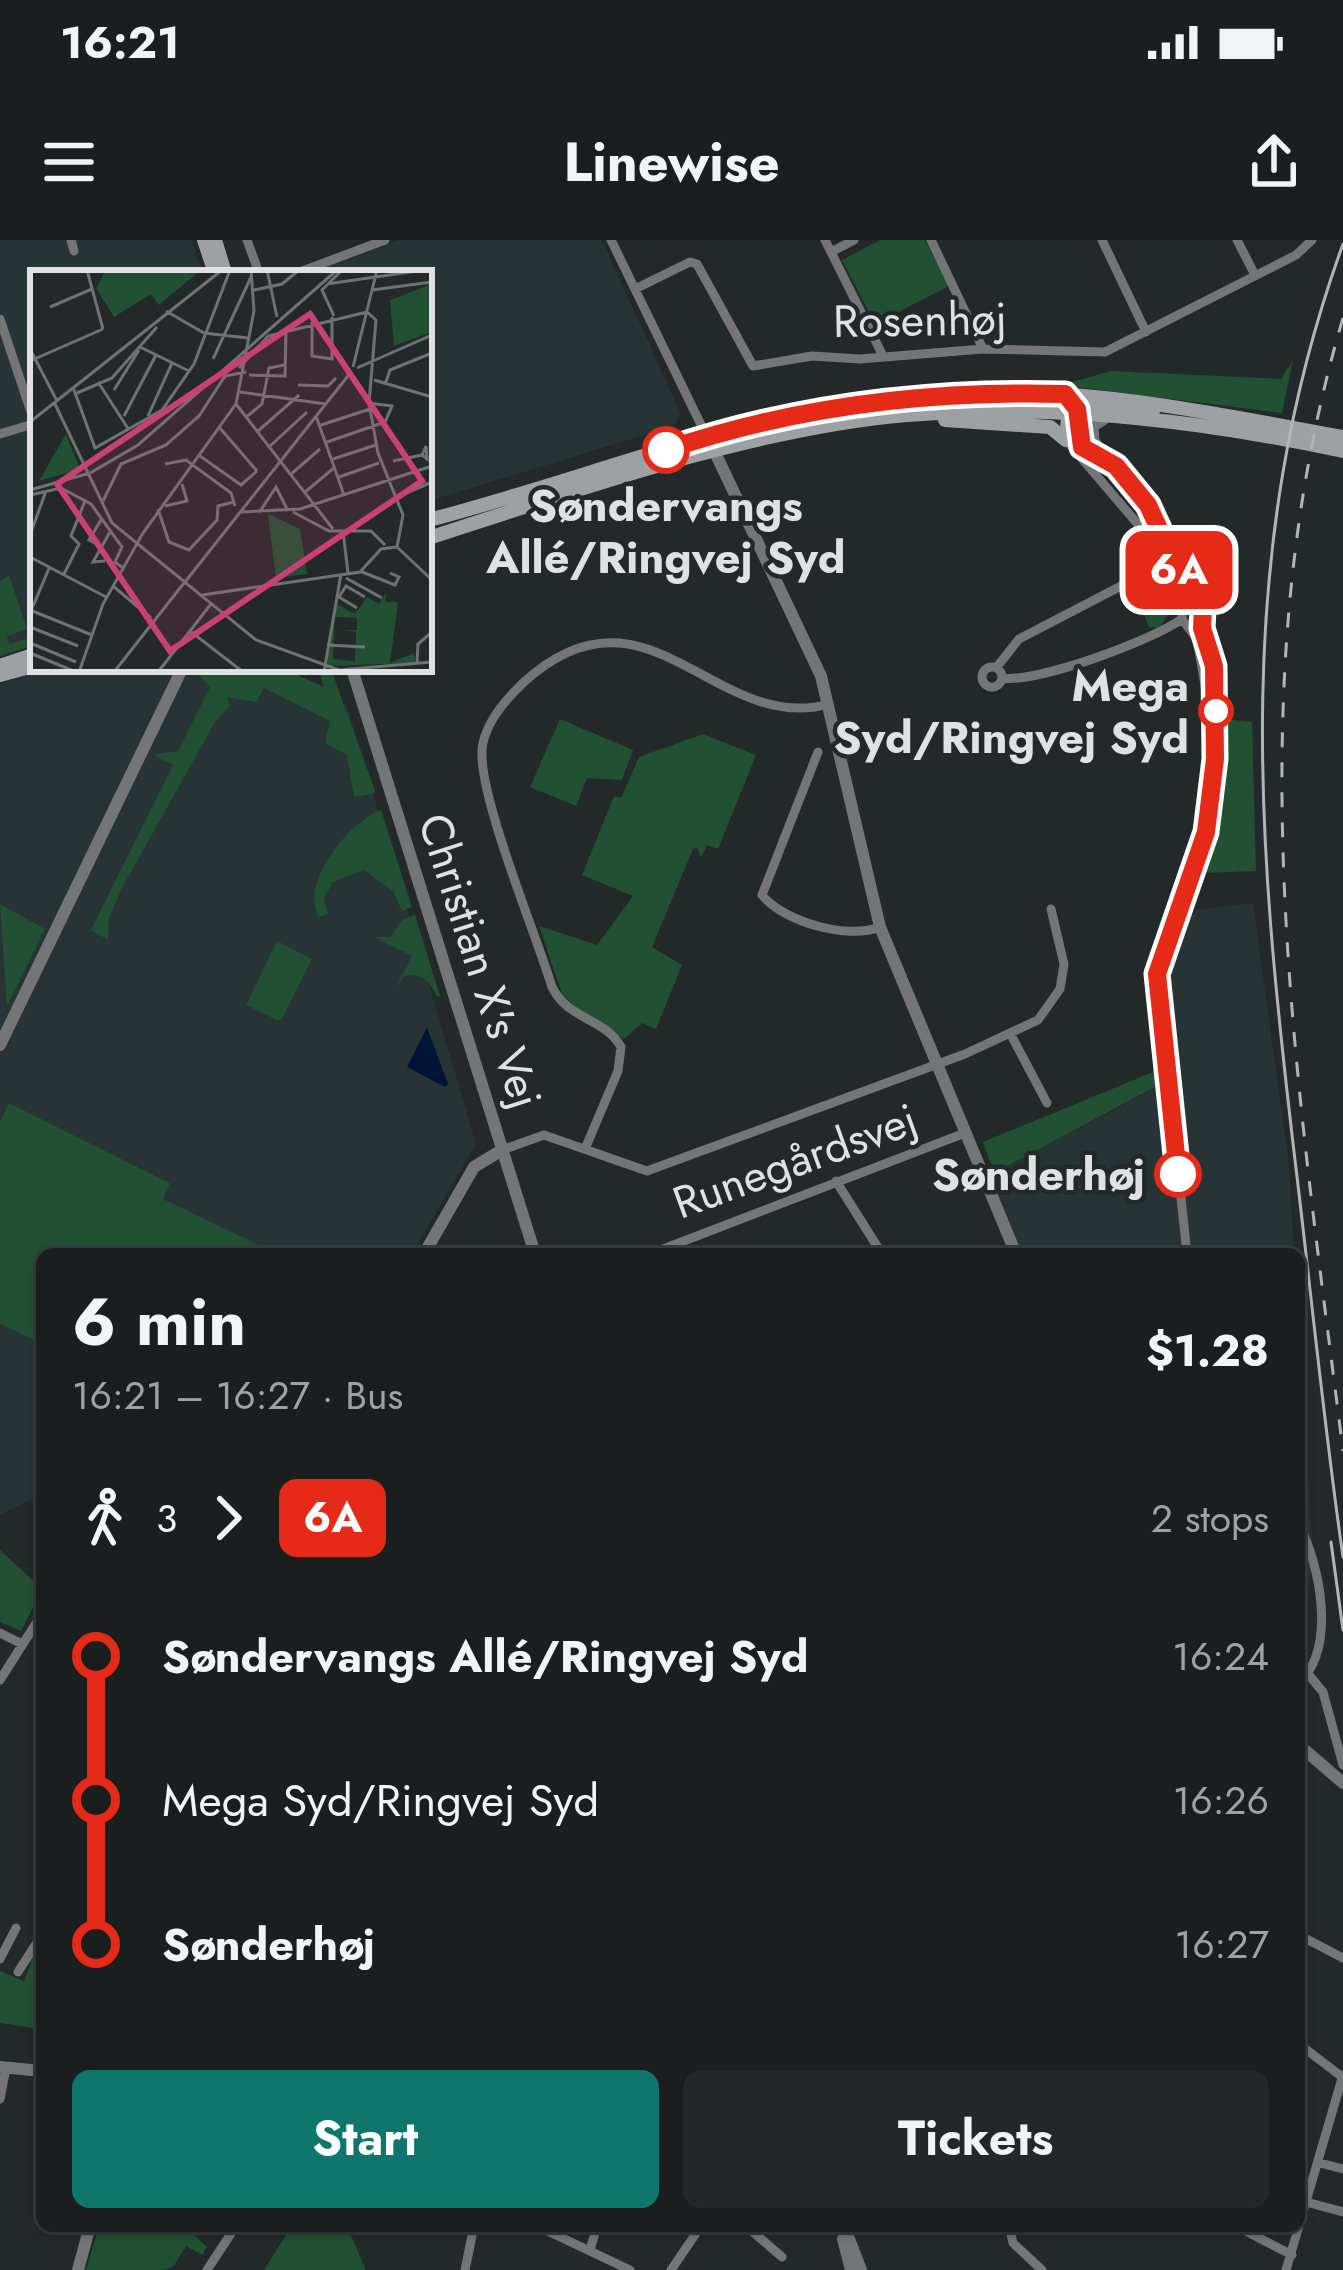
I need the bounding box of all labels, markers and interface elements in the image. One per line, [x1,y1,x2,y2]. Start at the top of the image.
text: 16:21 [60,10,180,75]
text: Linewise [563,123,780,201]
icon: menu [36,129,102,195]
icon: share [1241,129,1307,195]
inset map [30,270,432,672]
street label: Rosenhøj [832,286,1008,354]
marker: Søndervangs Allé/Ringvej Syd [644,428,688,472]
place label: Søndervangs Allé/Ringvej Syd [485,473,846,590]
line badge: 6A [1125,531,1233,609]
text: 6A [1150,539,1208,600]
place label: Mega Syd/Ringvej Syd [834,653,1189,770]
marker: Mega Syd/Ringvej Syd [1200,695,1232,727]
street label: Christian X's Vej [402,805,558,1117]
street label: Runegårdsvej [664,1087,926,1235]
place label: Sønderhøj [932,1142,1145,1207]
marker: Sønderhøj [1156,1152,1200,1196]
text: 6 min [72,1274,246,1370]
text: $1.28 [1146,1318,1269,1383]
text: 16:21 – 16:27 · Bus [72,1367,403,1424]
icon: walk [72,1485,138,1551]
icon: forward [195,1485,261,1551]
text: 6A [303,1487,362,1548]
text: 3 [156,1490,177,1547]
text: 2 stops [1151,1490,1269,1547]
text: Søndervangs Allé/Ringvej Syd [162,1624,809,1689]
text: 16:24 [1172,1628,1269,1685]
text: Mega Syd/Ringvej Syd [162,1768,599,1833]
text: 16:26 [1173,1772,1269,1829]
text: Sønderhøj [162,1912,375,1977]
text: 16:27 [1175,1916,1269,1973]
button: Start [72,2070,659,2208]
button: Tickets [683,2070,1269,2208]

